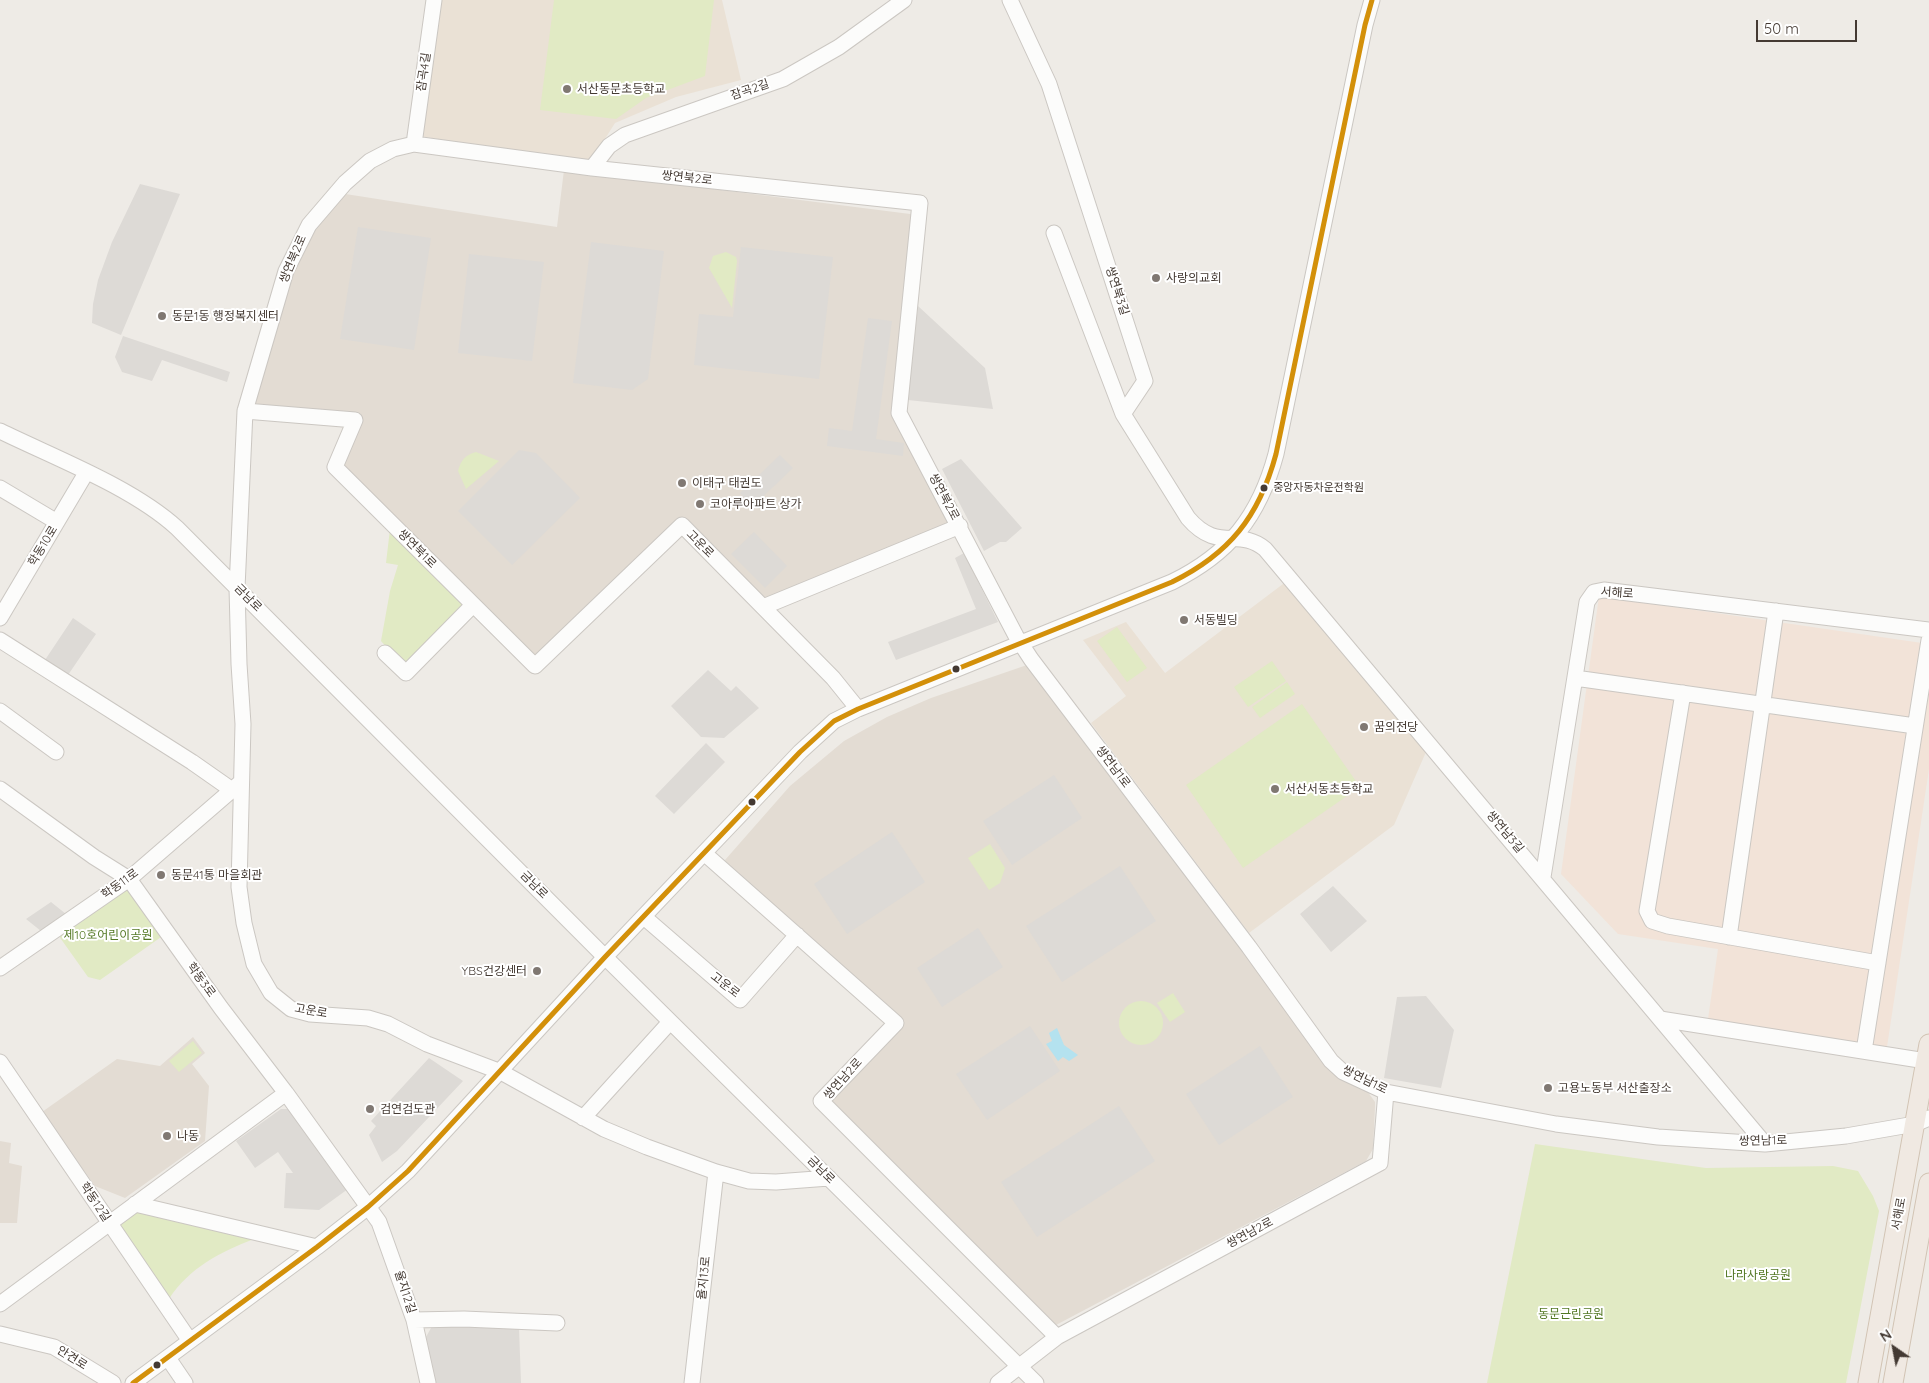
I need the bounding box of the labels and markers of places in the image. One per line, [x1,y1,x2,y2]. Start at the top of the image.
place label: 서산동문초등학교 [577,82,665,96]
marker: 서산동문초등학교 [561,83,573,95]
place label: 사랑의교회 [1166,271,1221,285]
marker: 사랑의교회 [1150,272,1162,284]
place label: 동문1동 행정복지센터 [172,309,279,323]
marker: 동문1동 행정복지센터 [156,310,168,322]
place label: 이태구 태권도 [692,476,762,490]
marker: 이태구 태권도 [676,477,688,489]
place label: 중앙자동차운전학원 [1273,481,1364,495]
marker: 중앙자동차운전학원 [1259,483,1269,493]
place label: 코아루아파트 상가 [710,497,802,511]
marker: 코아루아파트 상가 [694,498,706,510]
place label: 서동빌딩 [1194,613,1238,627]
marker: 서동빌딩 [1178,614,1190,626]
unlabelled marker [951,664,961,674]
place label: 꿈의전당 [1374,720,1418,734]
marker: 꿈의전당 [1358,721,1370,733]
place label: 서산서동초등학교 [1285,782,1373,796]
marker: 서산서동초등학교 [1269,783,1281,795]
unlabelled marker [747,797,757,807]
place label: 동문41통 마을회관 [171,868,262,882]
marker: 동문41통 마을회관 [155,869,167,881]
place label: YBS건강센터 [462,964,527,978]
marker: YBS건강센터 [531,965,543,977]
place label: 고용노동부 서산출장소 [1558,1081,1672,1095]
marker: 고용노동부 서산출장소 [1542,1082,1554,1094]
place label: 검연검도관 [380,1102,435,1116]
marker: 검연검도관 [364,1103,376,1115]
place label: 나동 [177,1129,199,1143]
marker: 나동 [161,1130,173,1142]
unlabelled marker [152,1360,162,1370]

